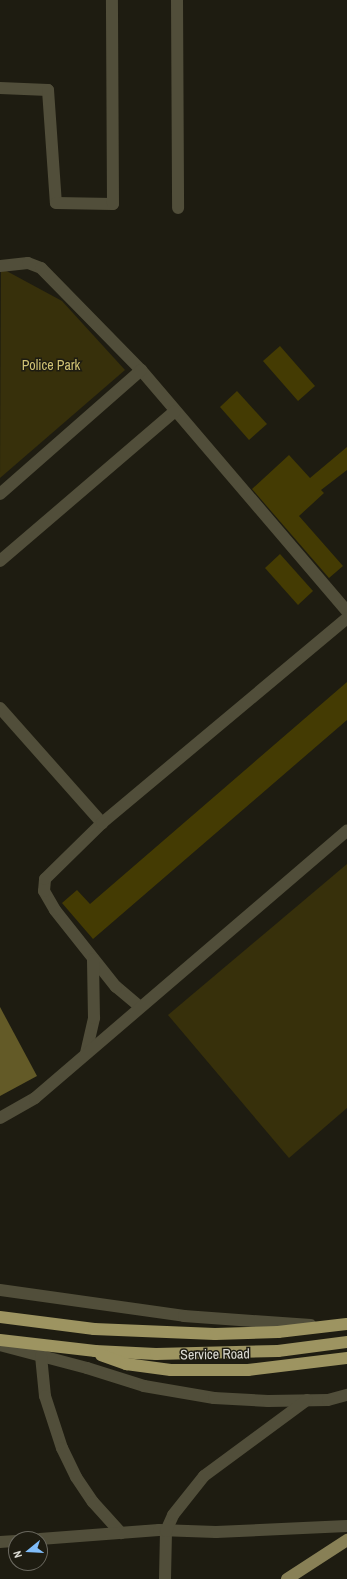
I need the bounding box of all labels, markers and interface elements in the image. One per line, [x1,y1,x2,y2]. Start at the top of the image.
park label: Police Park [22,357,80,373]
street label: Service Road [180,1345,250,1363]
north arrow [8,1531,48,1571]
text: N [10,1549,25,1560]

